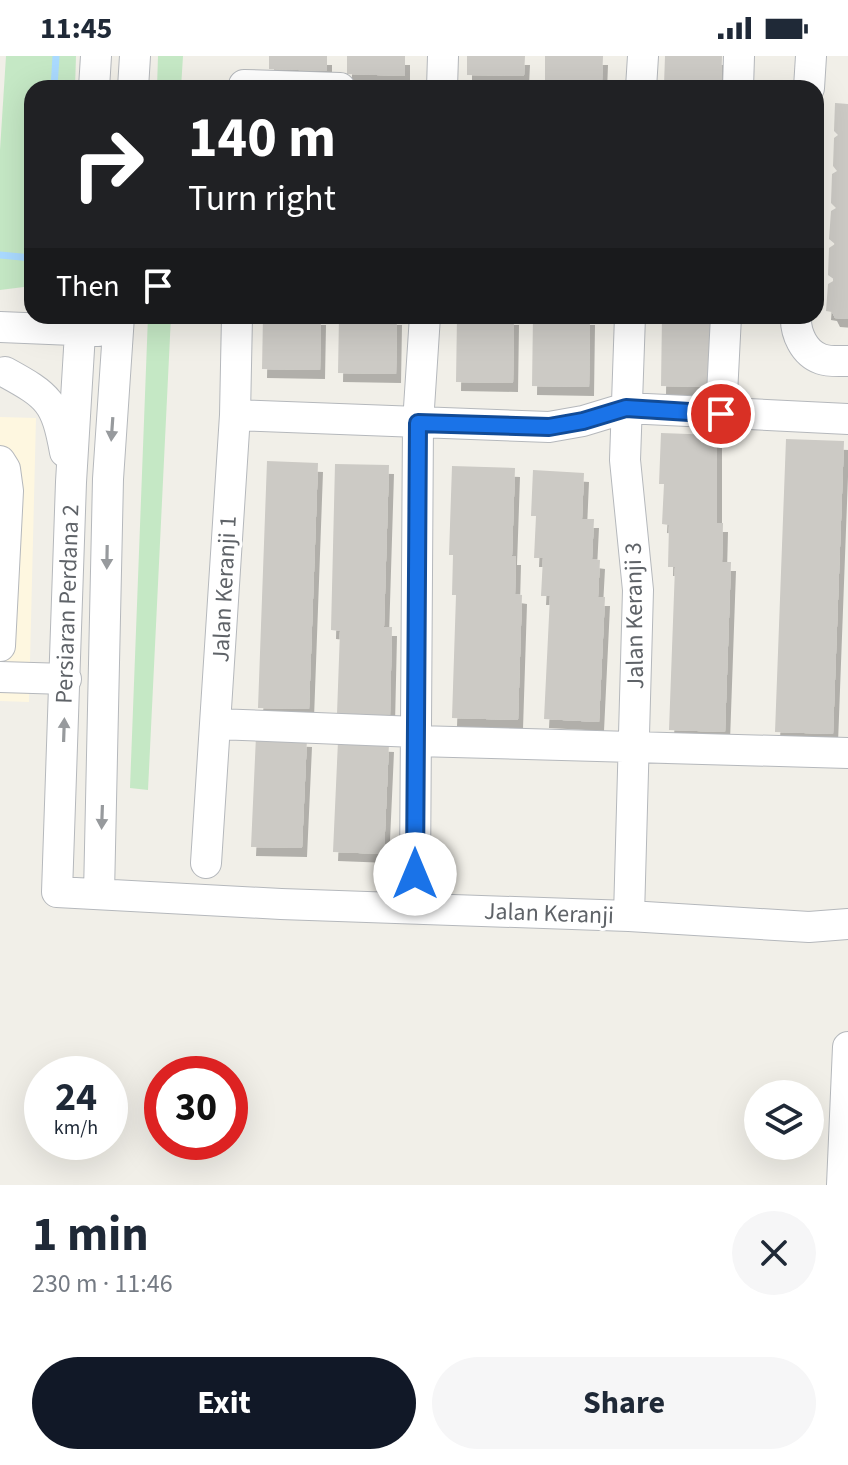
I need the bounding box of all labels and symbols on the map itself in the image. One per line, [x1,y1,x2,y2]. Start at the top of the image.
pin [687,380,755,448]
one-way arrow [105,417,118,442]
street label: Persiaran Perdana 2 [47,504,88,704]
street label: Jalan Keranji 1 [203,515,246,663]
street label: Jalan Keranji 3 [616,542,653,690]
one-way arrow [101,545,113,570]
one-way arrow [57,717,70,742]
one-way arrow [95,805,108,830]
position arrow [373,832,457,916]
street label: Jalan Keranji [483,894,615,933]
speed limit sign: 30 [144,1056,248,1160]

